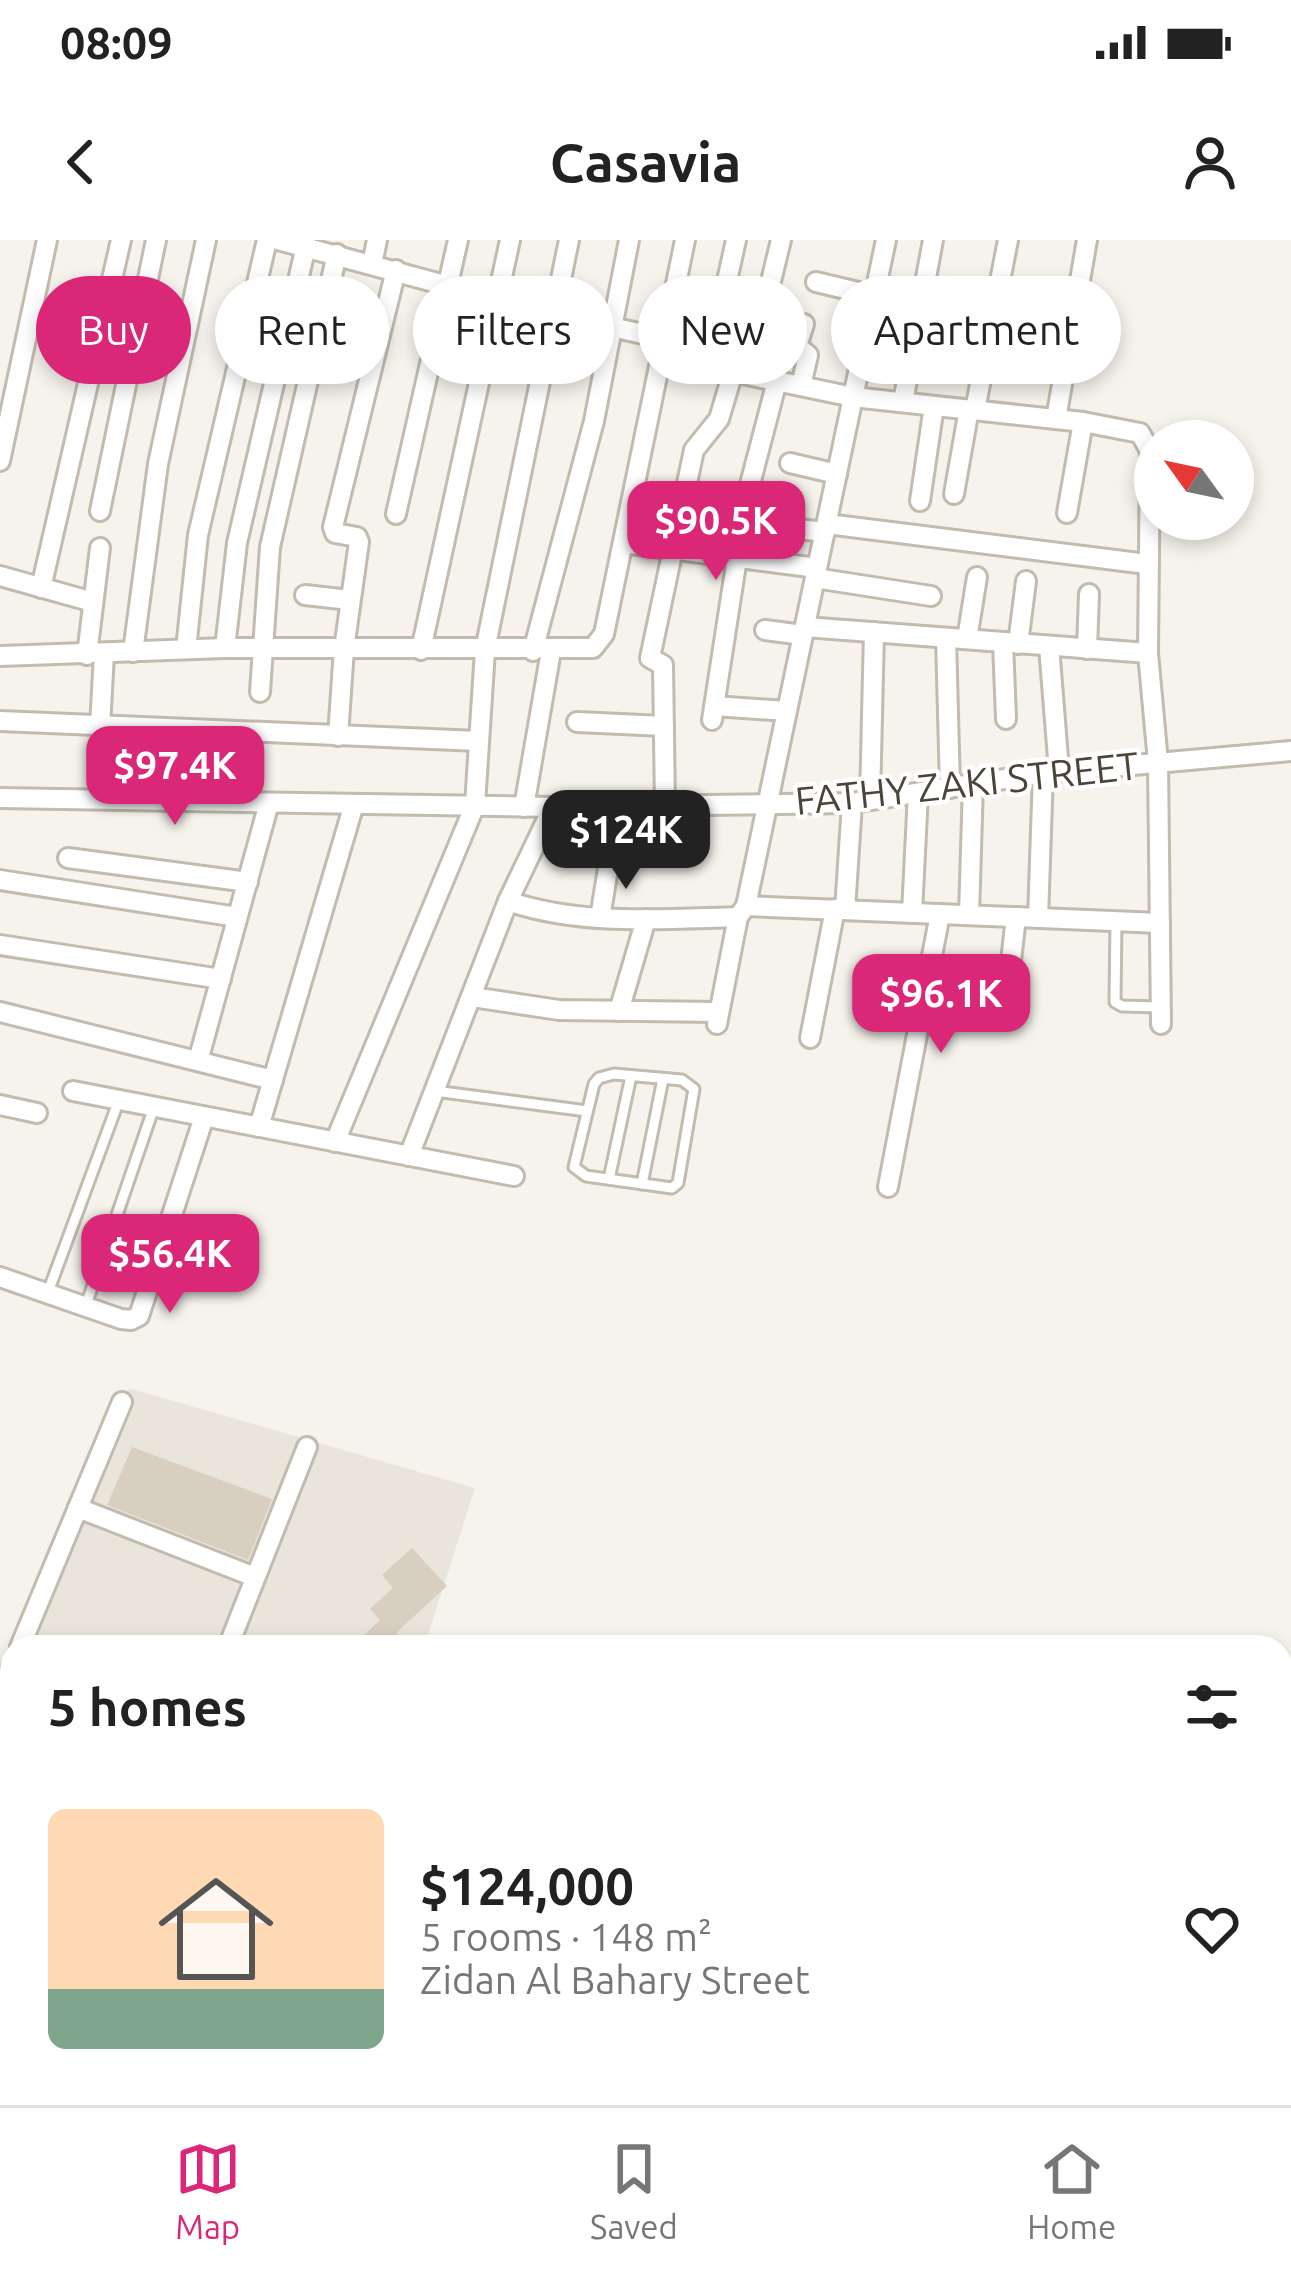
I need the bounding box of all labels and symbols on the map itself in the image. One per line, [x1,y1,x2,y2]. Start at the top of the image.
north arrow [1134,420,1254,540]
pin: $90.5K [618,481,814,583]
pin: $97.4K [77,726,273,828]
street label: FATHY ZAKI STREET [793,743,1141,822]
pin: $124K [542,790,710,892]
pin: $96.1K [843,954,1039,1056]
pin: $56.4K [72,1214,268,1316]

